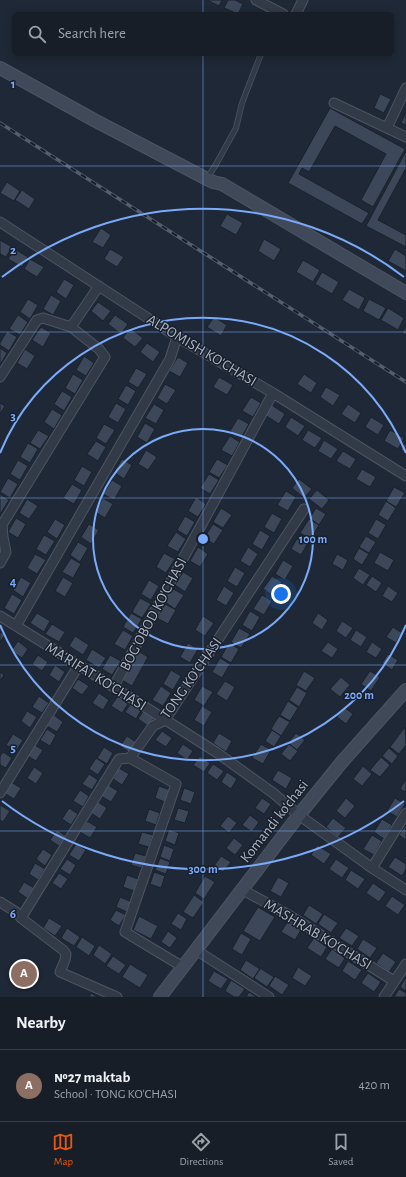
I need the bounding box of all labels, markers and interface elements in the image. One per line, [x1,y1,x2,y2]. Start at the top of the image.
search box [12,12,394,56]
icon: search [26,23,48,45]
text: Search here [58,26,126,41]
text: 1 [11,78,15,91]
text: 2 [10,244,16,257]
street label: ALPOMISH KO'CHASI [144,312,259,389]
text: 3 [10,410,16,423]
centre of rings [196,532,210,546]
text: 100 m [299,533,327,545]
street label: BOG'OBOD KO'CHASI [117,555,189,673]
text: 4 [10,576,17,589]
your location [271,584,291,604]
street label: TONG KO'CHASI [158,635,225,722]
street label: MA'RIFAT KO'CHASI [43,639,149,713]
text: 200 m [344,689,374,701]
text: 5 [10,742,16,755]
street label: Komandi ko‘chasi [238,777,311,865]
text: 300 m [188,863,218,875]
street label: MASHRAB KO'CHASI [261,896,374,972]
text: 6 [10,908,16,921]
pin: A [11,959,37,989]
text: Nearby [16,1014,66,1031]
text: №27 maktab [54,1070,130,1085]
text: A [25,1079,33,1092]
text: 420 m [358,1079,390,1092]
text: School · TONG KO'CHASI [54,1088,177,1101]
tab: Map [52,1131,74,1168]
tab: Directions [179,1131,223,1168]
tab: Saved [328,1131,353,1168]

